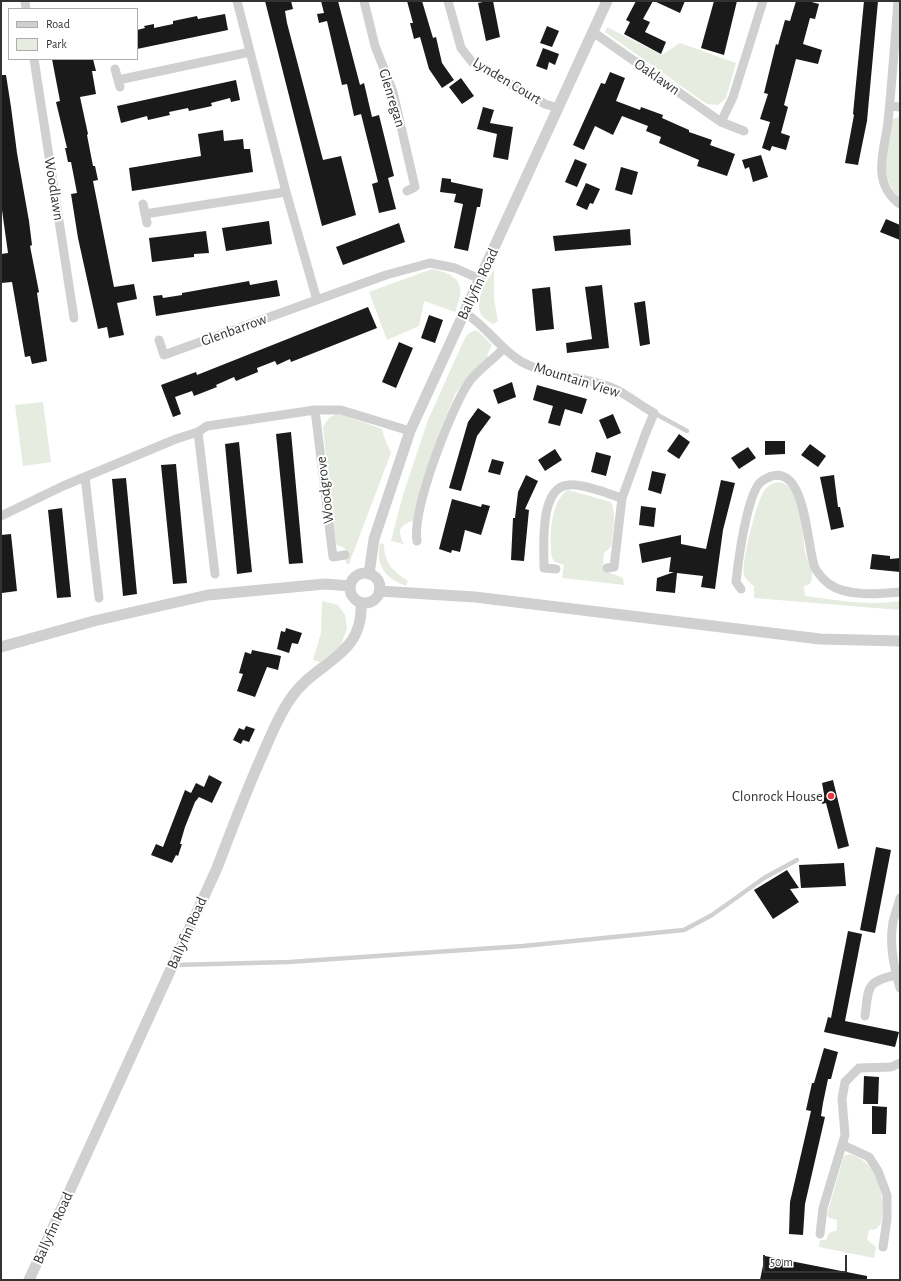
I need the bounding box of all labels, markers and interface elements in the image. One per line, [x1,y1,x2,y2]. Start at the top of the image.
legend [8,8,138,60]
text: Road [46,18,70,30]
text: Park [46,38,67,50]
street label: Lynden Court [469,53,545,109]
street label: Oaklawn [631,55,683,99]
street label: Glenregan [375,67,409,129]
street label: Woodlawn [40,156,68,222]
street label: Ballyfin Road [454,245,502,323]
street label: Glenbarrow [199,310,269,350]
street label: Mountain View [532,358,622,402]
street label: Woodgrove [312,455,338,525]
place label: Clonrock House [732,787,823,805]
marker: Clonrock House [826,791,836,801]
street label: Ballyfin Road [163,894,211,972]
street label: Ballyfin Road [29,1189,77,1267]
scale bar [765,1247,849,1273]
text: 50 m [770,1256,793,1268]

